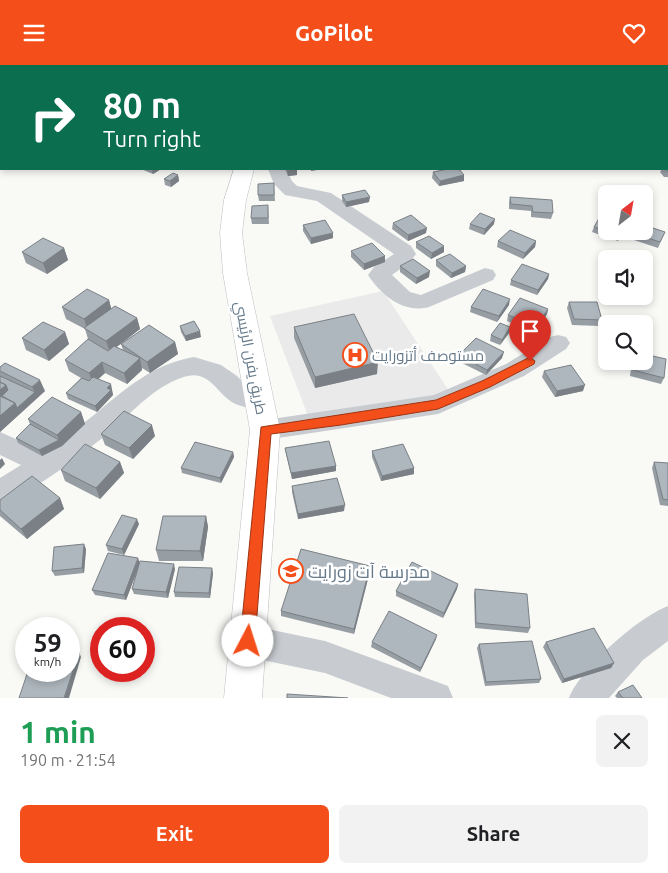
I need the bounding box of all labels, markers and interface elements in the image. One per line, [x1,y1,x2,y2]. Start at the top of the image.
icon: menu [20,19,48,47]
icon: heart [620,19,648,47]
text: GoPilot [295,20,373,45]
icon: right [20,85,85,150]
text: 80 m [103,85,181,125]
text: Turn right [103,126,201,151]
north arrow [598,185,652,240]
map controls [598,185,653,370]
button: sound [598,250,653,305]
street label: طريق يفرن الرئيسي [228,300,270,417]
pin [509,310,551,361]
button: search [598,315,653,370]
icon: arrive [516,317,544,345]
hospital icon: مستوصف أتزورايت [342,342,368,368]
place label: مستوصف أتزورايت [372,346,484,365]
school or university icon: مدرسة آت زورايت [278,558,304,584]
place label: مدرسة آت زورايت [308,561,430,583]
position arrow [221,614,273,666]
speed limit sign: 60 [90,617,155,682]
text: 59 [33,629,62,657]
text: km/h [34,655,61,668]
text: 1 min [20,715,96,749]
button: close [596,715,648,767]
text: 190 m · 21:54 [20,751,116,769]
button: Exit [20,805,329,863]
button: Share [339,805,648,863]

